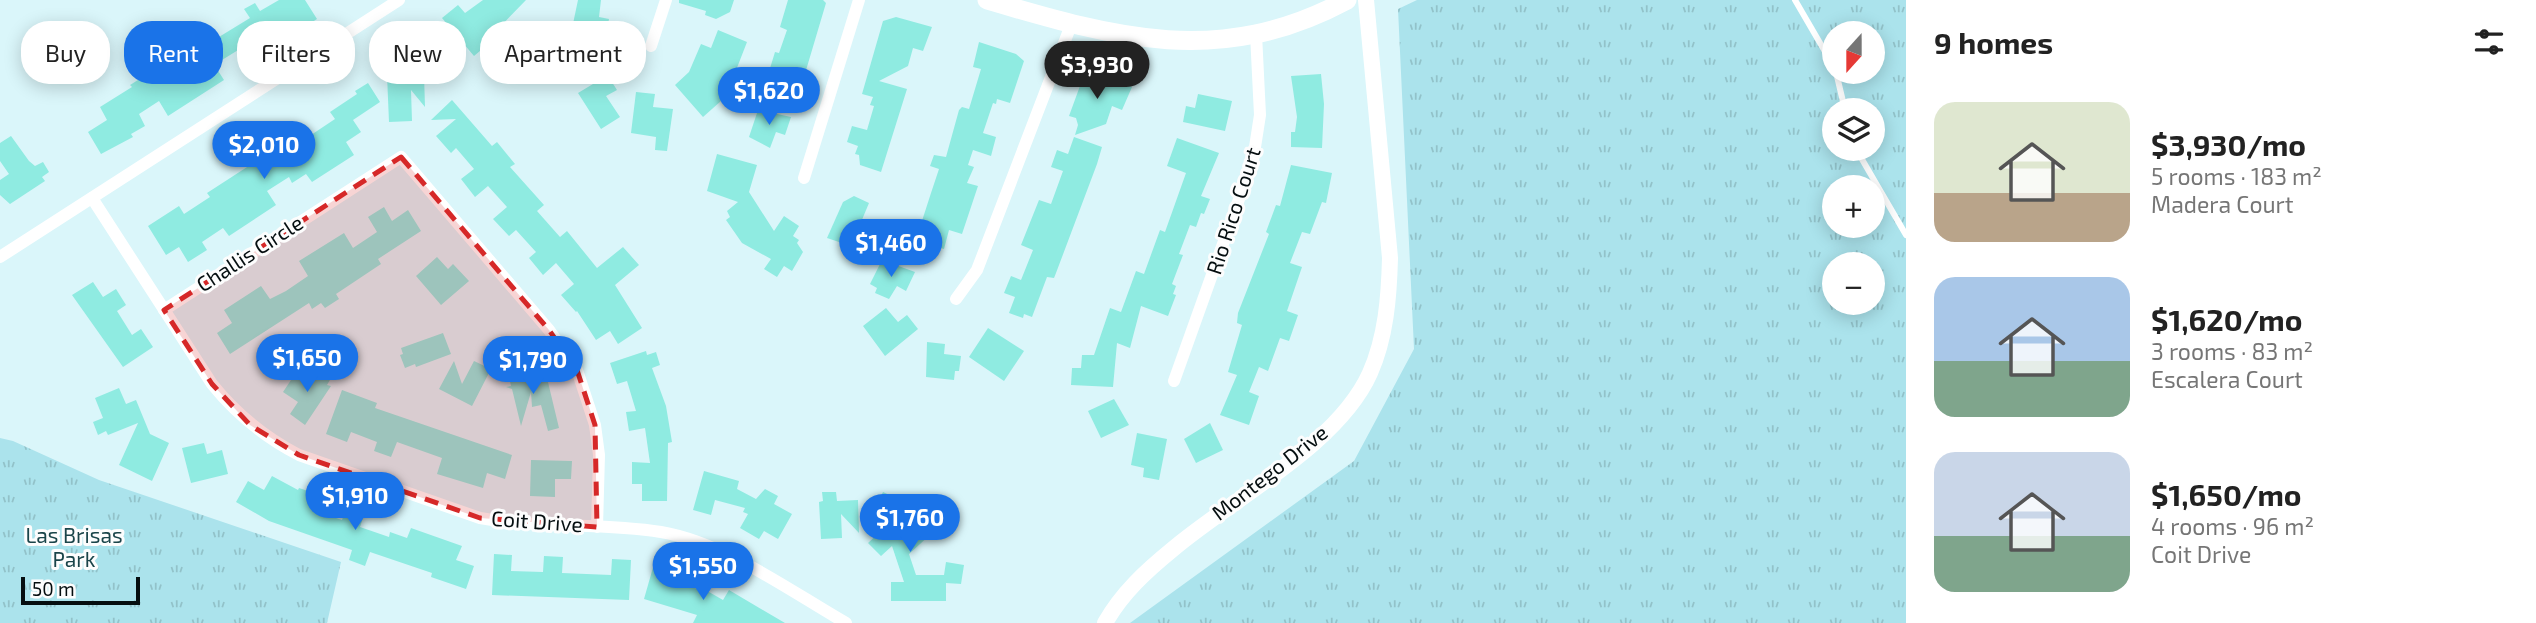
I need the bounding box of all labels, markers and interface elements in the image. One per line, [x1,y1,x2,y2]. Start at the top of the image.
chip: Buy [21,21,110,84]
chip: Rent [124,21,223,84]
chip: Filters [237,21,355,84]
chip: New [369,21,466,84]
chip: Apartment [480,21,646,84]
north arrow [1822,21,1885,84]
map controls [1822,21,1885,315]
icon: filters [2470,23,2508,61]
text: 9 homes [1934,24,2053,60]
pin: $3,930 [1040,42,1154,101]
text: $3,930 [1060,50,1134,78]
pin: $1,620 [712,68,826,127]
text: $1,620 [734,76,804,104]
button: layers [1822,98,1885,161]
pin: $2,010 [207,122,321,181]
text: $3,930/mo [2151,126,2306,162]
text: $2,010 [228,130,300,158]
icon: home [1990,130,2074,214]
street label: Rio Rico Court [1200,144,1265,277]
text: 5 rooms · 183 m² [2151,162,2322,190]
button: + [1822,175,1885,238]
text: Madera Court [2151,190,2294,218]
street label: Challis Circle [191,209,307,296]
pin: $1,460 [834,219,948,279]
text: $1,460 [855,228,927,256]
button: − [1822,252,1885,315]
text: $1,620/mo [2151,301,2302,337]
icon: home [1990,305,2074,389]
pin: $1,650 [250,334,364,394]
pin: $1,790 [476,336,590,396]
text: 3 rooms · 83 m² [2151,337,2313,365]
text: $1,650 [272,343,342,371]
text: $1,790 [499,345,567,373]
text: Escalera Court [2151,365,2303,393]
street label: Montego Drive [1206,419,1332,525]
pin: $1,910 [298,472,412,532]
text: $1,650/mo [2151,476,2302,512]
icon: home [1990,480,2074,564]
text: $1,910 [322,481,388,509]
pin: $1,760 [853,494,967,554]
text: $1,760 [876,503,944,531]
street label: Coit Drive [491,505,584,536]
text: 4 rooms · 96 m² [2151,512,2314,540]
park label: Las Brisas Park [25,522,123,571]
text: Coit Drive [2151,540,2251,568]
pin: $1,550 [646,542,760,602]
text: $1,550 [669,551,737,579]
scale bar [21,574,140,606]
text: 50 m [32,577,75,600]

